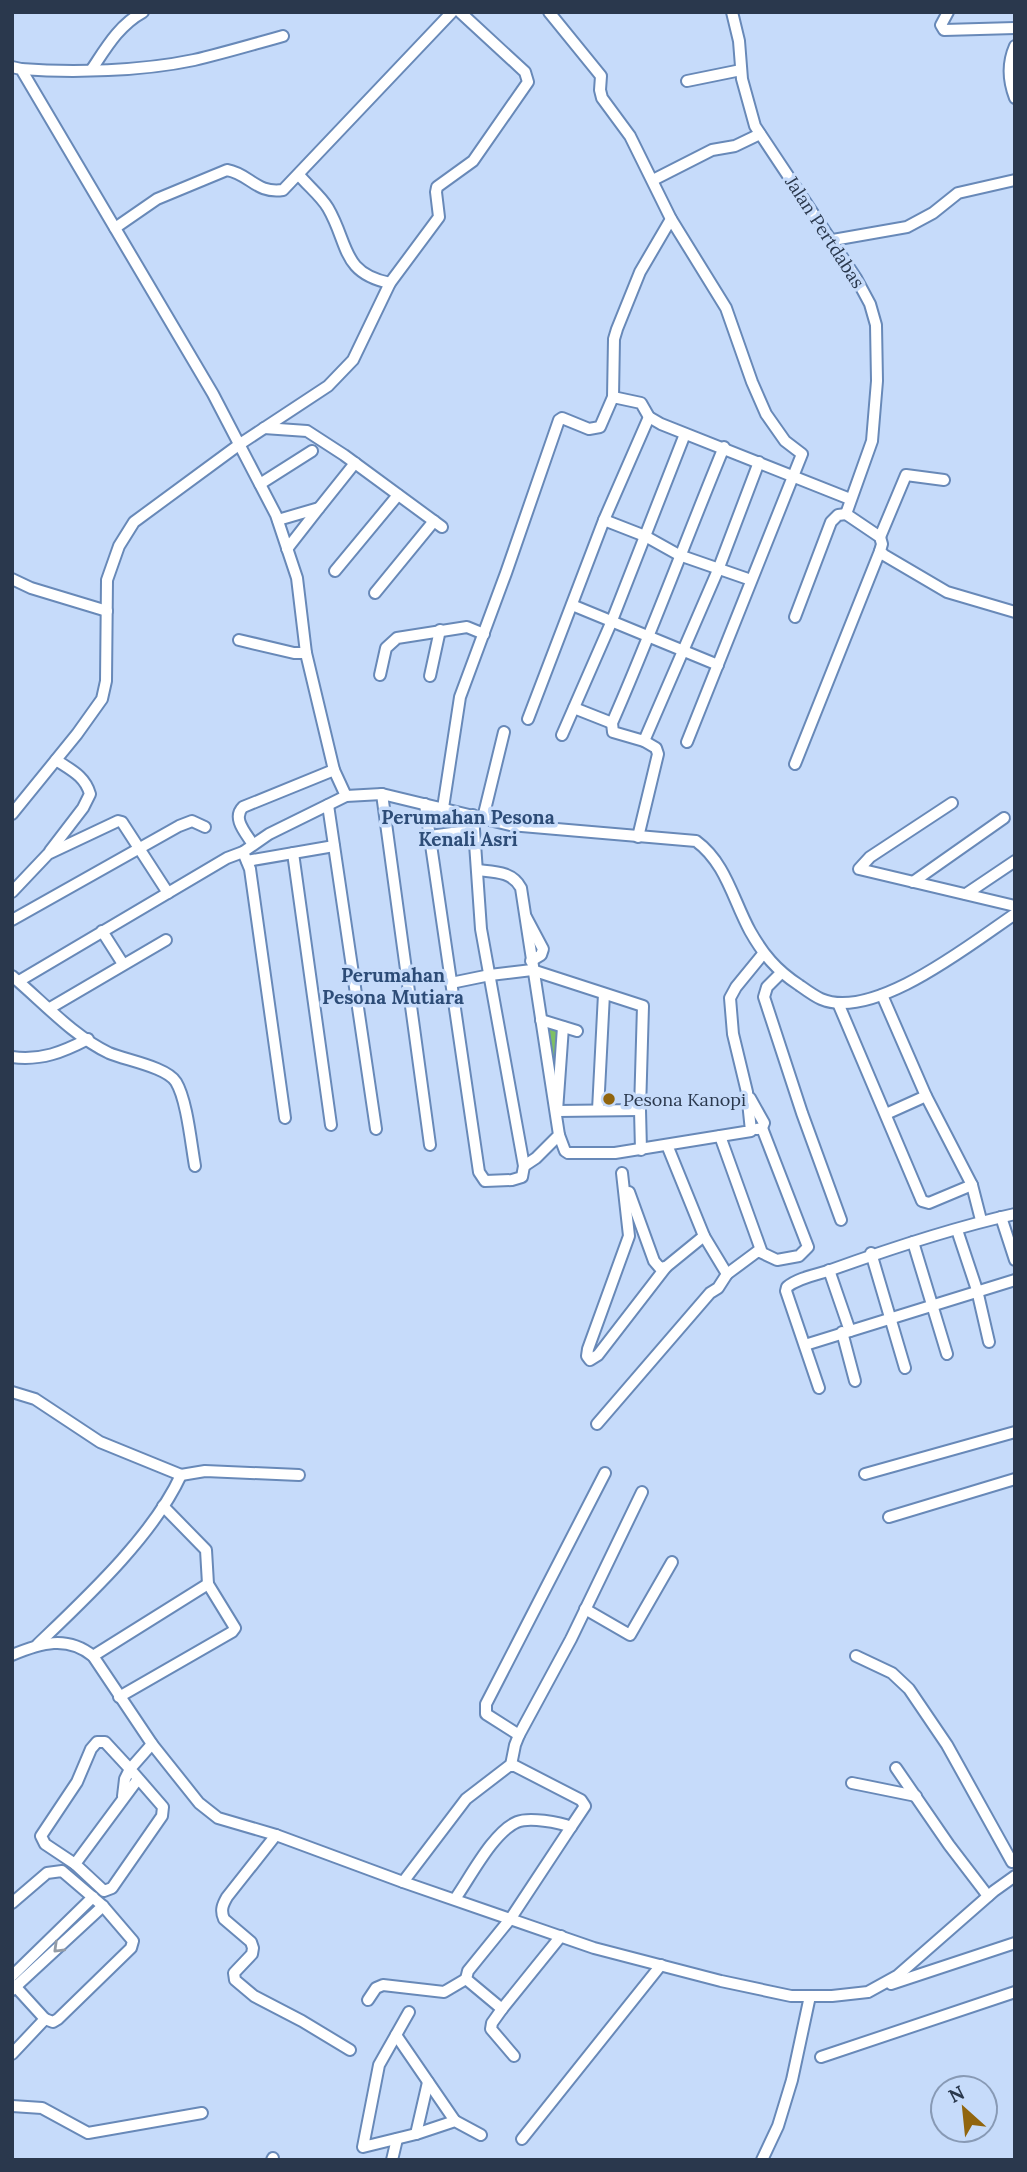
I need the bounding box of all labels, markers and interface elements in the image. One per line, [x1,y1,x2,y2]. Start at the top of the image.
street label: Jalan Pertdabas [780,171,870,292]
district label: Perumahan Pesona Kenali Asri [381,805,555,851]
district label: Perumahan Pesona Mutiara [322,963,464,1009]
place label: Pesona Kanopi [623,1088,746,1111]
marker: Pesona Kanopi [601,1091,617,1107]
one-way arrow [53,1940,66,1953]
north arrow [929,2074,999,2144]
text: N [944,2080,969,2108]

